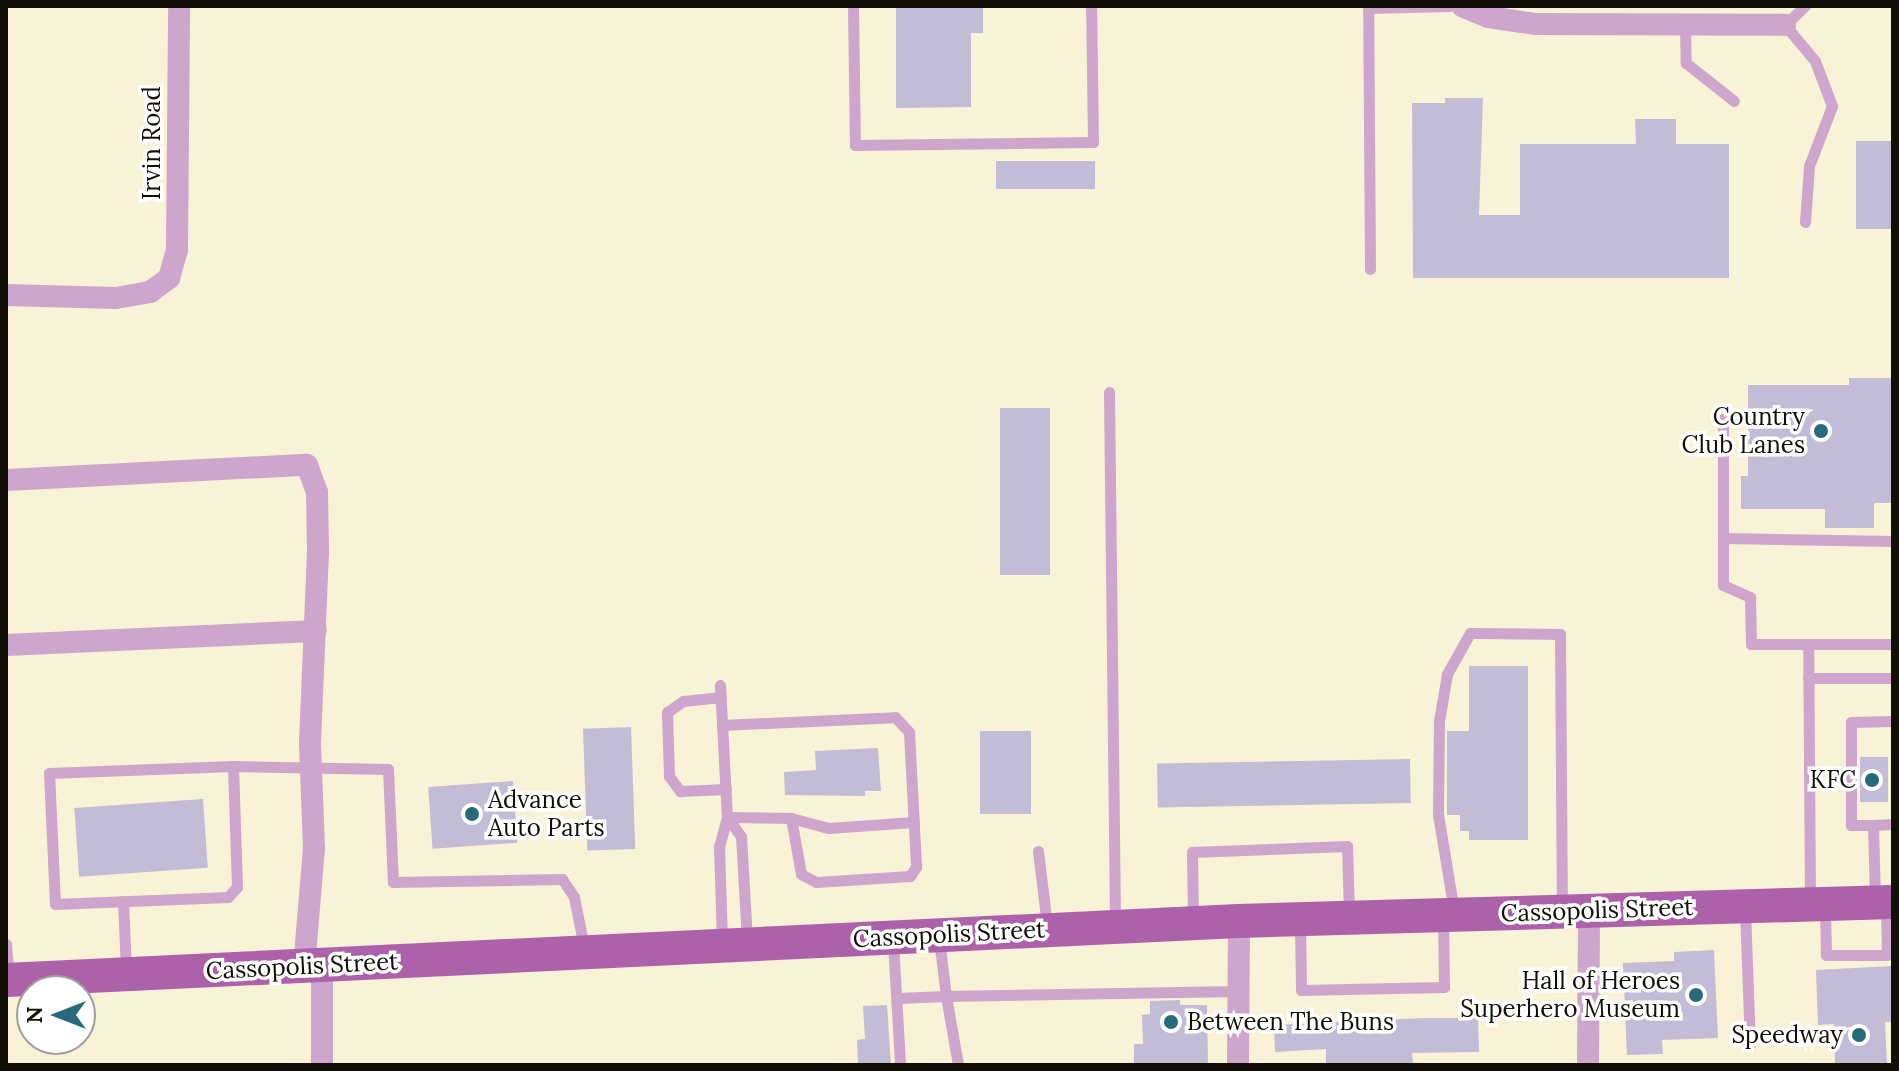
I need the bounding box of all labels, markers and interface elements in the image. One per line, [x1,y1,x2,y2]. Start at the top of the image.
street label: Irvin Road [138,86,166,200]
place label: Country Club Lanes [1682,403,1805,459]
marker: Country Club Lanes [1812,422,1830,440]
place label: KFC [1810,766,1856,794]
marker: KFC [1863,771,1881,789]
place label: Advance Auto Parts [488,786,605,842]
marker: Advance Auto Parts [463,805,481,823]
street label: Cassopolis Street [1500,892,1694,928]
street label: Cassopolis Street [852,915,1046,953]
street label: Cassopolis Street [205,947,399,985]
place label: Hall of Heroes Superhero Museum [1460,967,1680,1023]
north arrow [16,975,96,1055]
marker: Hall of Heroes Superhero Museum [1687,986,1705,1004]
text: N [20,1007,48,1024]
place label: Between The Buns [1187,1008,1394,1036]
marker: Between The Buns [1162,1013,1180,1031]
place label: Speedway [1731,1021,1843,1049]
marker: Speedway [1850,1026,1868,1044]

